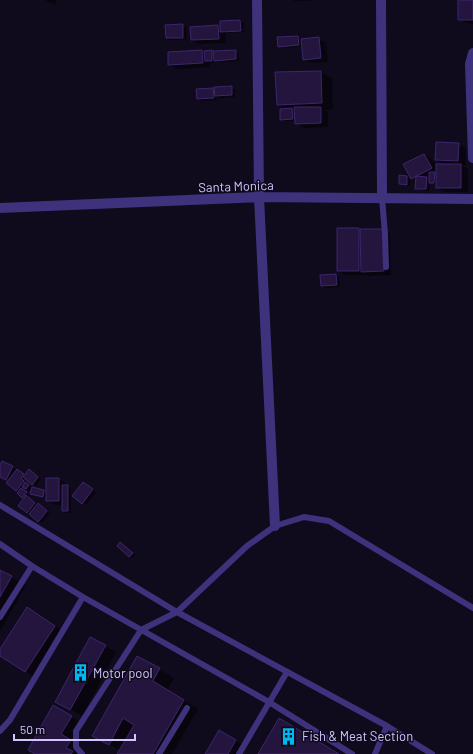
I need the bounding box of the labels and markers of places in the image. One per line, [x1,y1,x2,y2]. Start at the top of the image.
building icon: Motor pool [70,663,90,683]
place label: Motor pool [93,665,153,681]
building icon: Fish & Meat Section [279,726,299,746]
place label: Fish & Meat Section [302,728,413,744]

